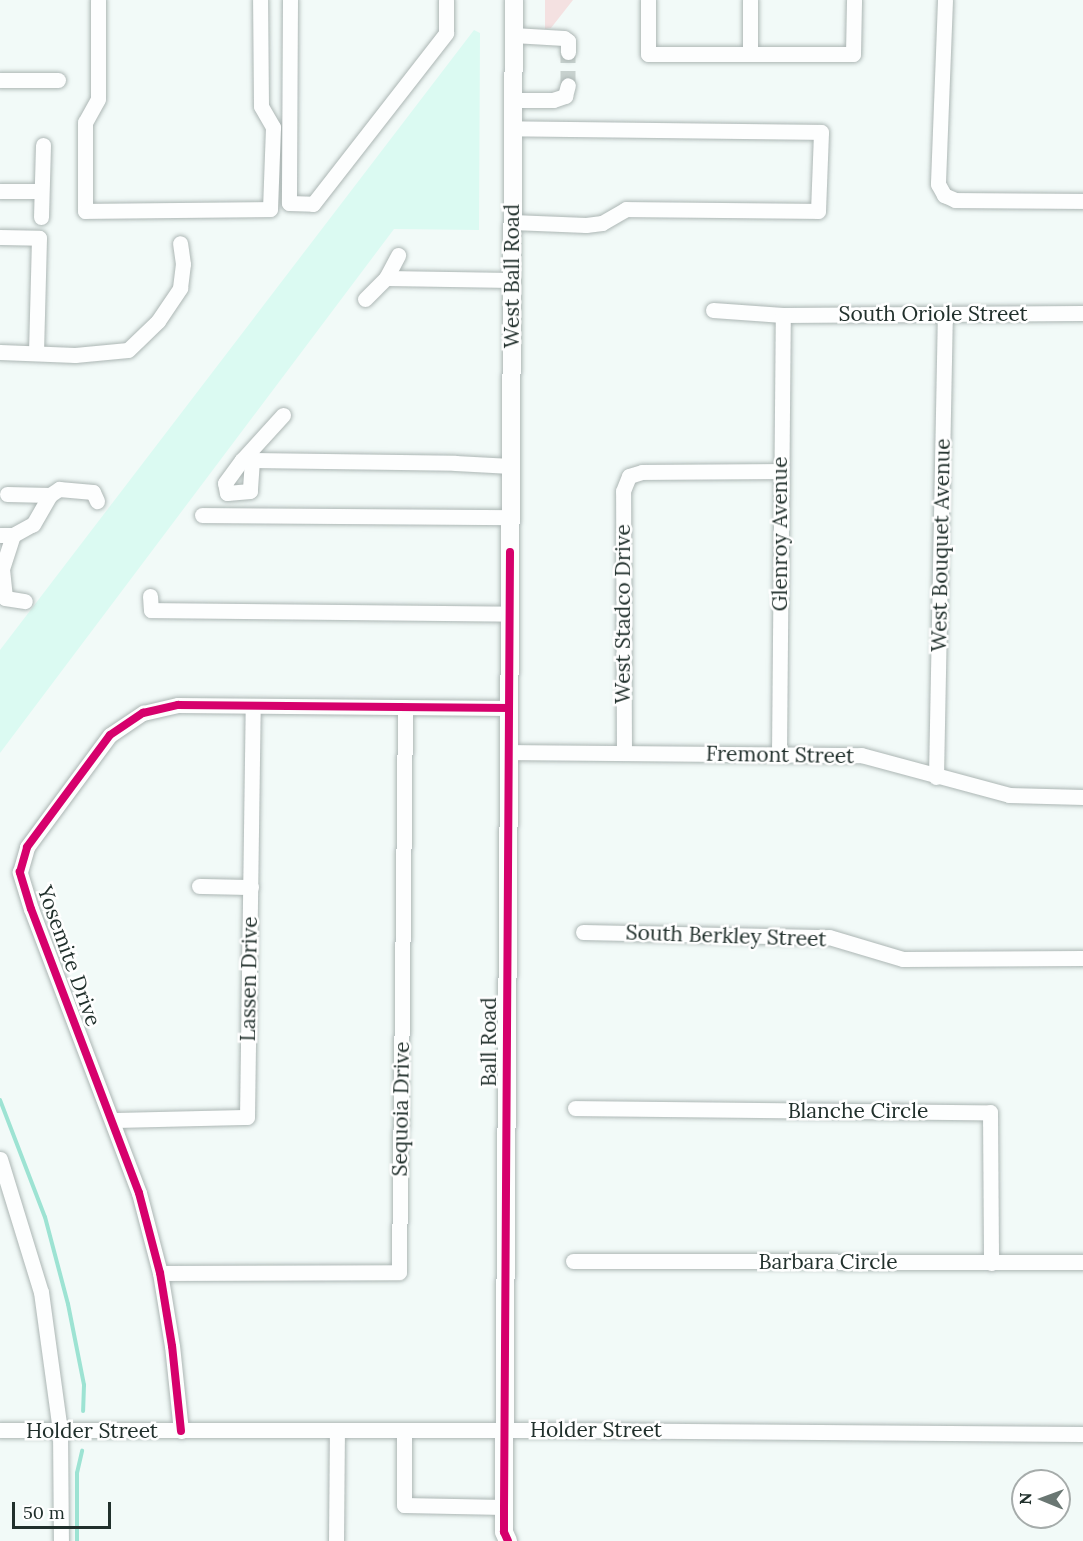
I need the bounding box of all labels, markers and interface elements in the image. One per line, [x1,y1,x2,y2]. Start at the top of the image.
street label: West Ball Road [499,204,525,348]
street label: South Oriole Street [838,301,1028,327]
street label: West Bouquet Avenue [927,438,955,652]
street label: Glenroy Avenue [767,457,793,611]
street label: West Stadco Drive [610,524,636,704]
street label: Fremont Street [706,741,854,769]
street label: Yosemite Drive [32,882,106,1030]
street label: Lassen Drive [235,916,263,1042]
street label: South Berkley Street [625,920,827,952]
street label: Ball Road [476,997,502,1087]
street label: Sequoia Drive [387,1041,415,1177]
street label: Blanche Circle [788,1098,928,1124]
street label: Barbara Circle [758,1249,898,1275]
street label: Holder Street [530,1417,662,1443]
street label: Holder Street [26,1418,158,1444]
north arrow [1011,1469,1071,1529]
scale bar [15,1490,114,1528]
text: N [1015,1492,1035,1505]
text: 50 m [23,1501,65,1524]

